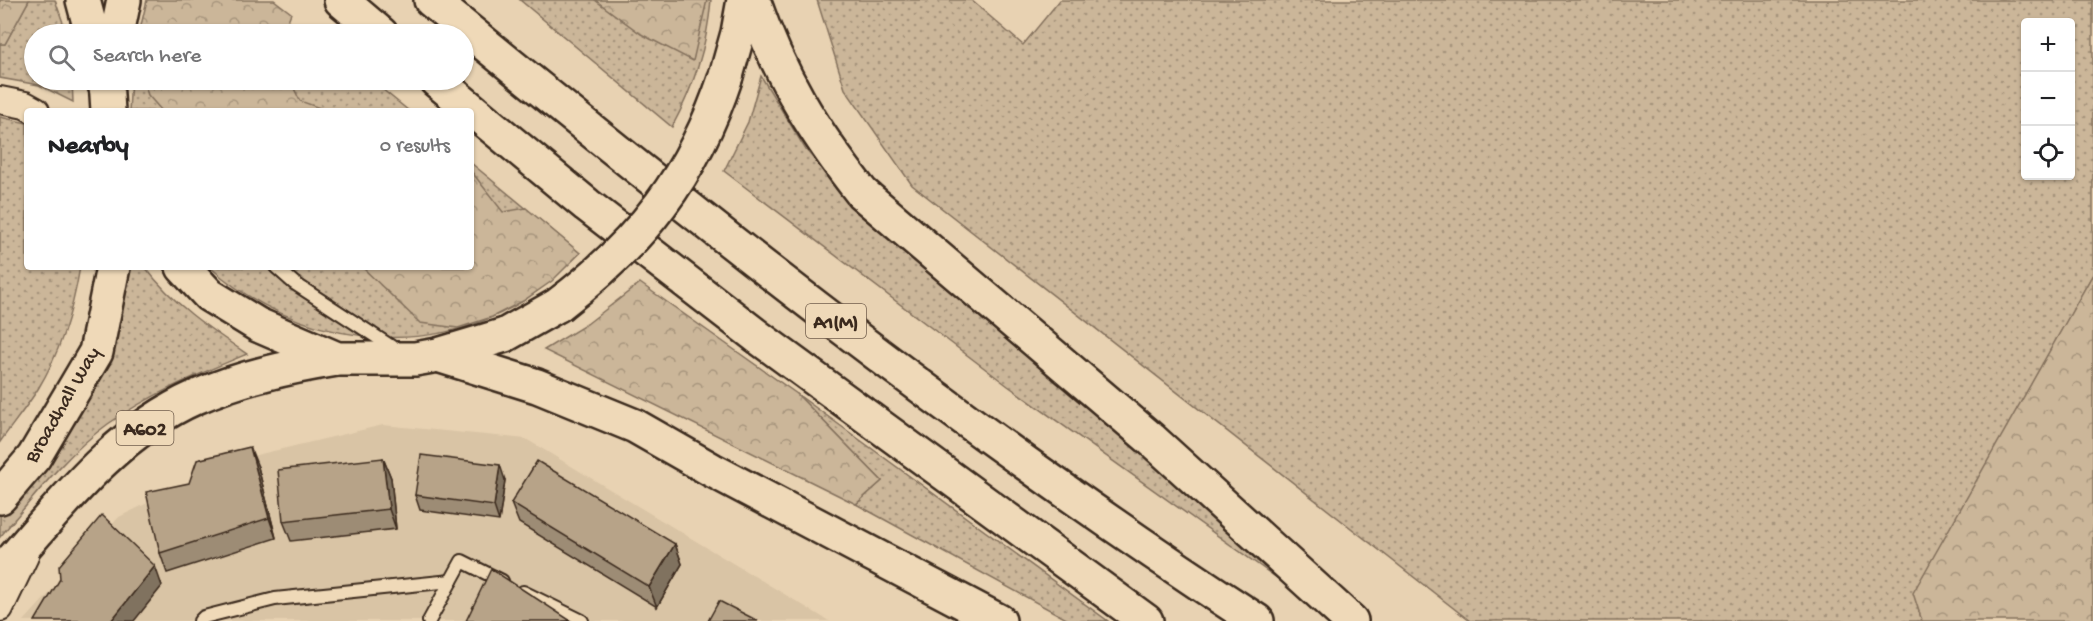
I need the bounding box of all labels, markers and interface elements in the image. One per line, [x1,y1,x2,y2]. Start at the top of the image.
map controls [2021,18,2075,180]
button: + [2021,18,2075,72]
search box [24,24,474,90]
icon: search [45,41,78,74]
text: Search here [93,44,201,70]
button: − [2021,72,2075,126]
button: locate [2021,126,2075,180]
text: Nearby [48,132,129,163]
text: 0 results [380,136,450,159]
road number: A1(M) [806,304,866,338]
street label: Broadhall Way [20,343,107,469]
road number: A602 [116,411,174,445]

